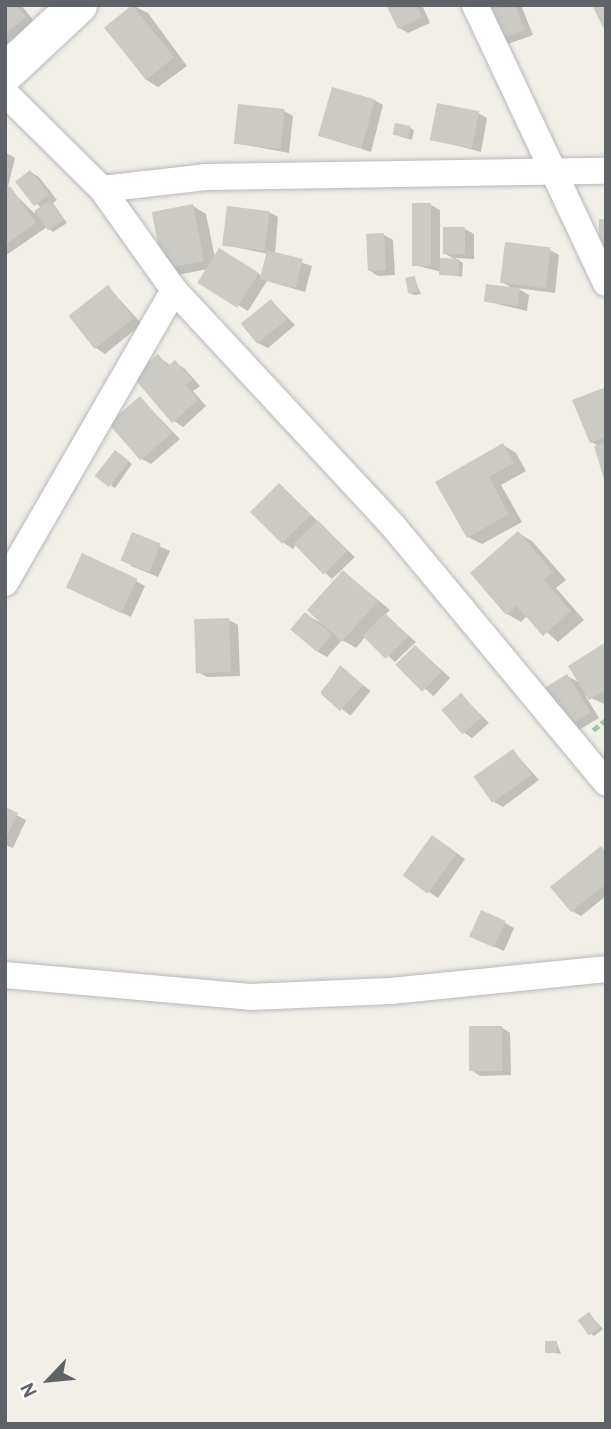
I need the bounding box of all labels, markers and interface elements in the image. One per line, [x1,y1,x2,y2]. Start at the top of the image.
north arrow [14,1345,84,1415]
text: N [16,1378,44,1401]

